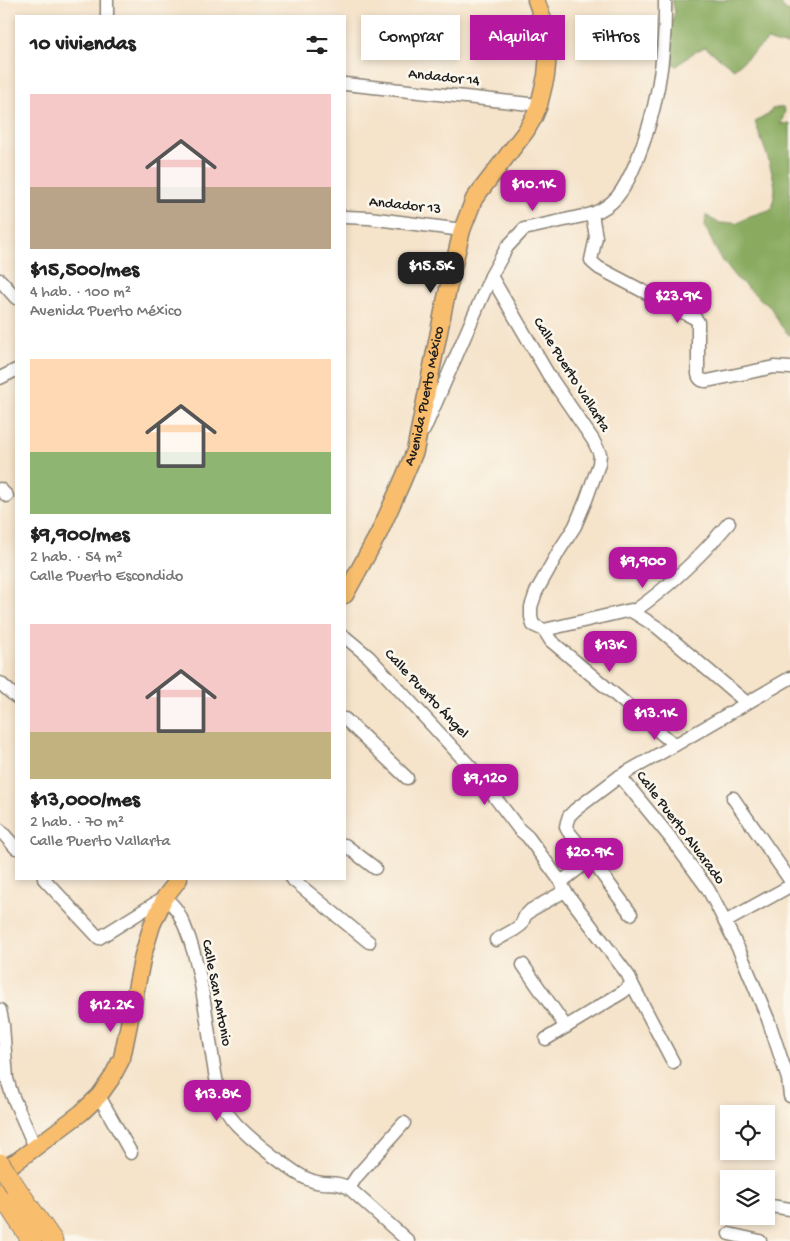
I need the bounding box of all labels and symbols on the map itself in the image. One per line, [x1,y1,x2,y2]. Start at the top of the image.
street label: Andador 14 [407,65,481,91]
pin: $10.1K [492,170,574,212]
street label: Andador 13 [368,193,442,219]
pin: $15.5K [390,252,472,294]
pin: $23.9K [637,282,719,324]
street label: Calle Puerto Vallarta [529,314,614,436]
street label: Avenida Puerto México [401,325,449,469]
pin: $9,900 [602,546,684,589]
pin: $13K [580,630,640,673]
street label: Calle Puerto Ángel [380,646,472,742]
pin: $13.1K [614,698,696,741]
pin: $9,120 [444,764,526,806]
street label: Calle Puerto Alvarado [631,768,729,888]
pin: $20.9K [548,838,630,880]
street label: Calle San Antonio [197,938,235,1048]
pin: $12.2K [70,990,152,1033]
pin: $13.8K [176,1080,258,1122]

